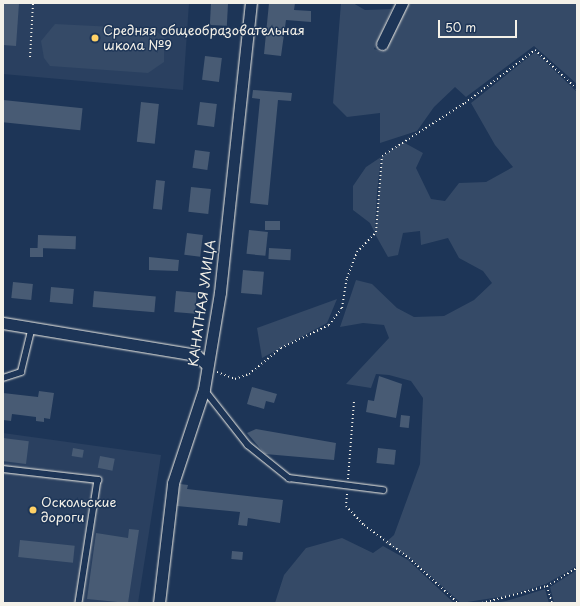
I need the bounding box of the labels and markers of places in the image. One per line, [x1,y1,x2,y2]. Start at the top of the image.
place label: Средняя общеобразовательная школа №9 [103,23,305,54]
marker: Средняя общеобразовательная школа №9 [90,33,100,43]
place label: Оскольские дороги [41,495,116,526]
marker: Оскольские дороги [28,505,38,515]

